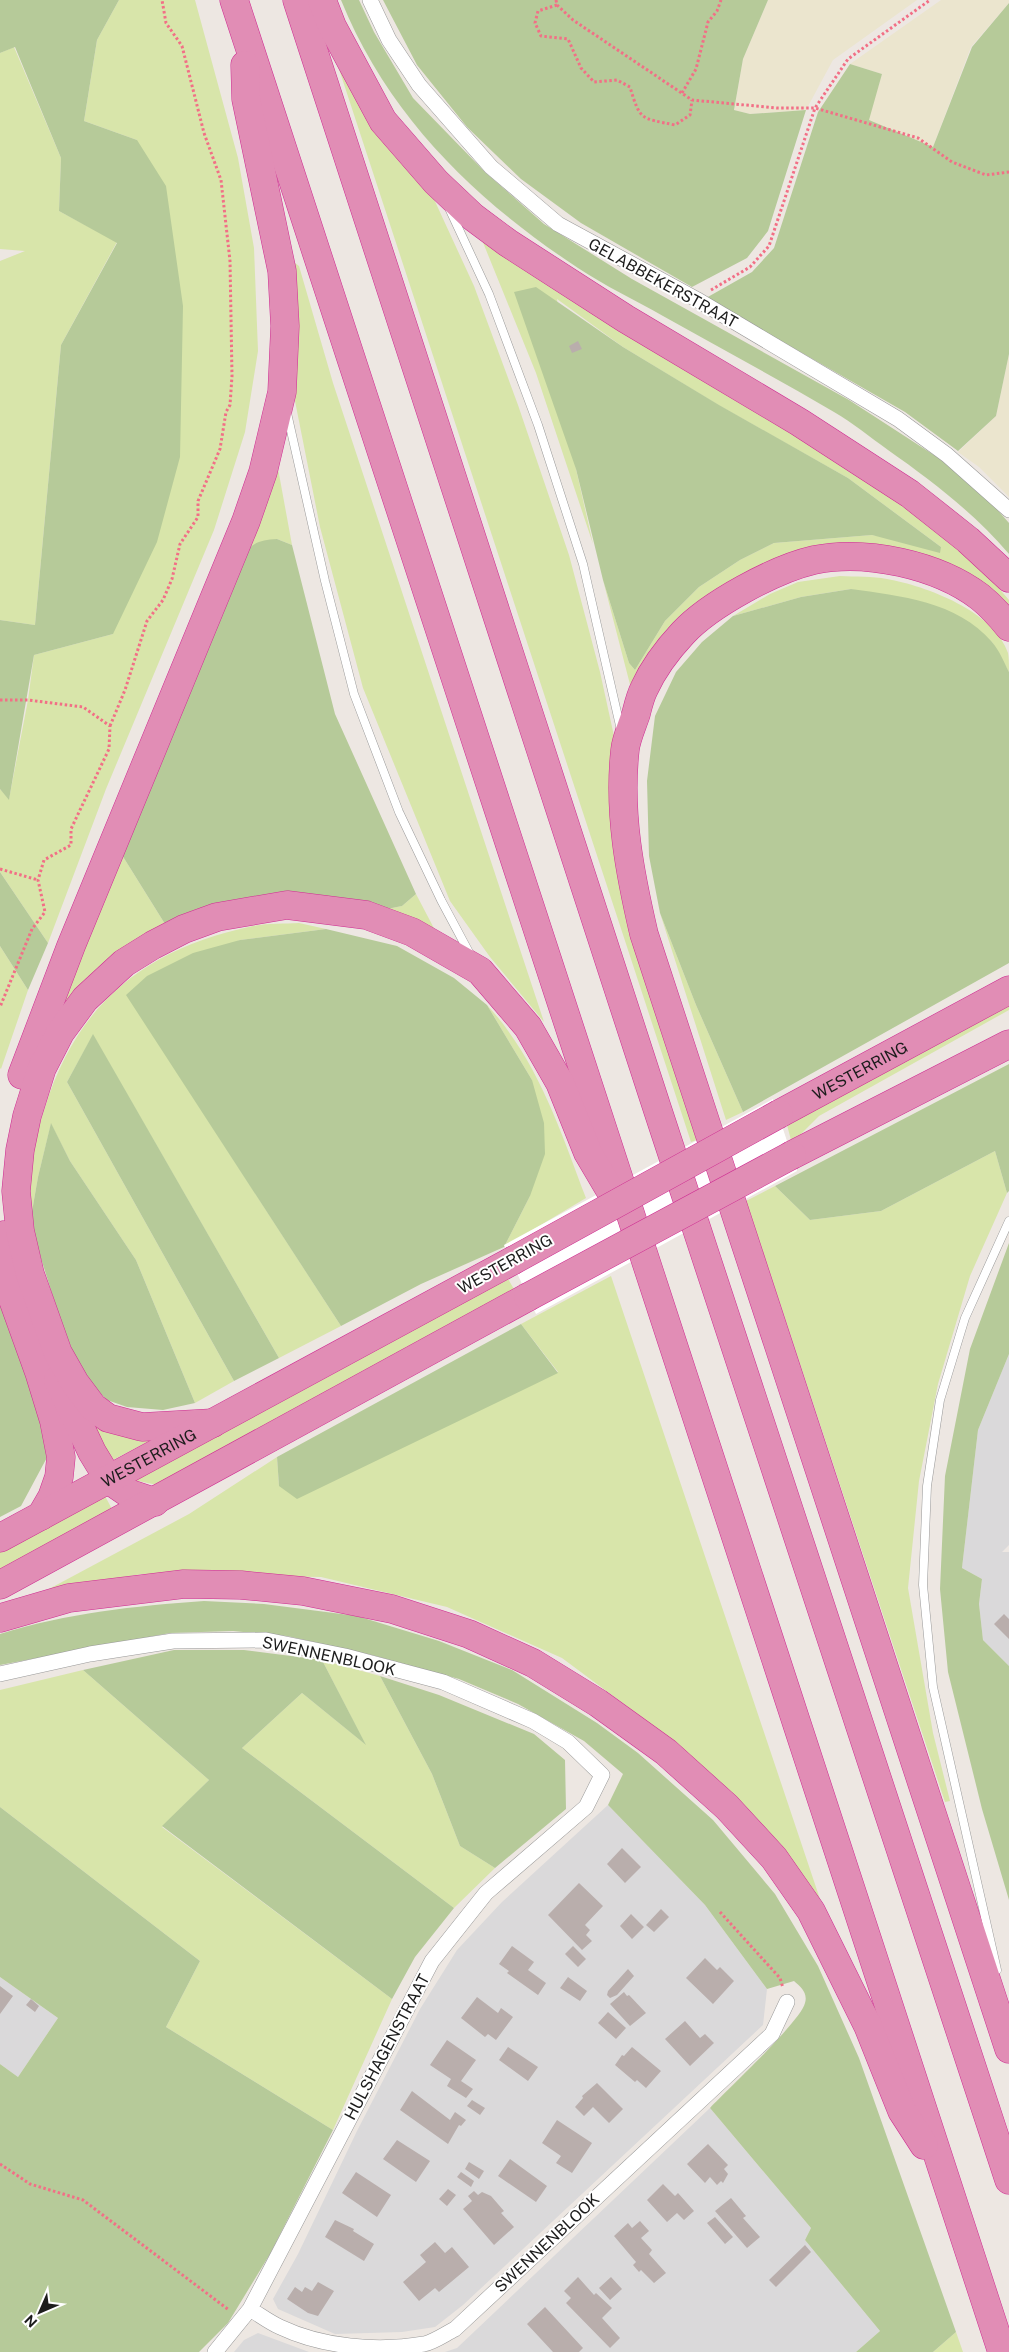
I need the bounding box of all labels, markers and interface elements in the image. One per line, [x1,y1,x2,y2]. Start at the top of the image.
street label: GELABBEKERSTRAAT [585,234,741,332]
street label: WESTERRING [809,1037,911,1104]
street label: WESTERRING [454,1230,556,1298]
street label: WESTERRING [98,1424,199,1491]
street label: SWENNENBLOOK [261,1633,398,1679]
street label: HULSHAGENSTRAAT [341,1971,434,2123]
street label: SWENNENBLOOK [491,2190,603,2296]
north arrow [15,2287,65,2337]
text: N [21,2312,40,2331]

